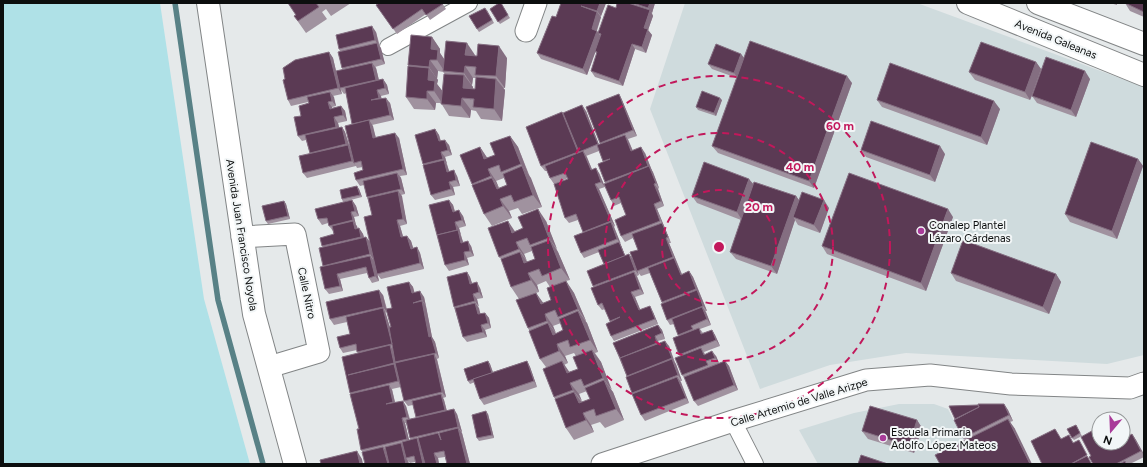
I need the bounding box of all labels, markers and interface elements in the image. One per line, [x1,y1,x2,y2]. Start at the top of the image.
street label: Avenida Galeanas [1013,17,1099,62]
text: 60 m [826,119,854,133]
street label: Avenida Juan Francisco Noyola [223,158,260,312]
text: 40 m [786,160,814,174]
text: 20 m [745,200,773,214]
place label: Conalep Plantel Lázaro Cárdenas [929,219,1011,245]
marker: Conalep Plantel Lázaro Cárdenas [916,226,926,236]
centre of rings [712,240,726,254]
street label: Calle Nitro [295,266,318,320]
street label: Calle Artemio de Valle Arizpe [729,375,869,430]
north arrow [1091,411,1131,451]
place label: Escuela Primaria Adolfo López Mateos [891,426,996,452]
text: N [1102,432,1114,448]
marker: Escuela Primaria Adolfo López Mateos [878,433,888,443]

